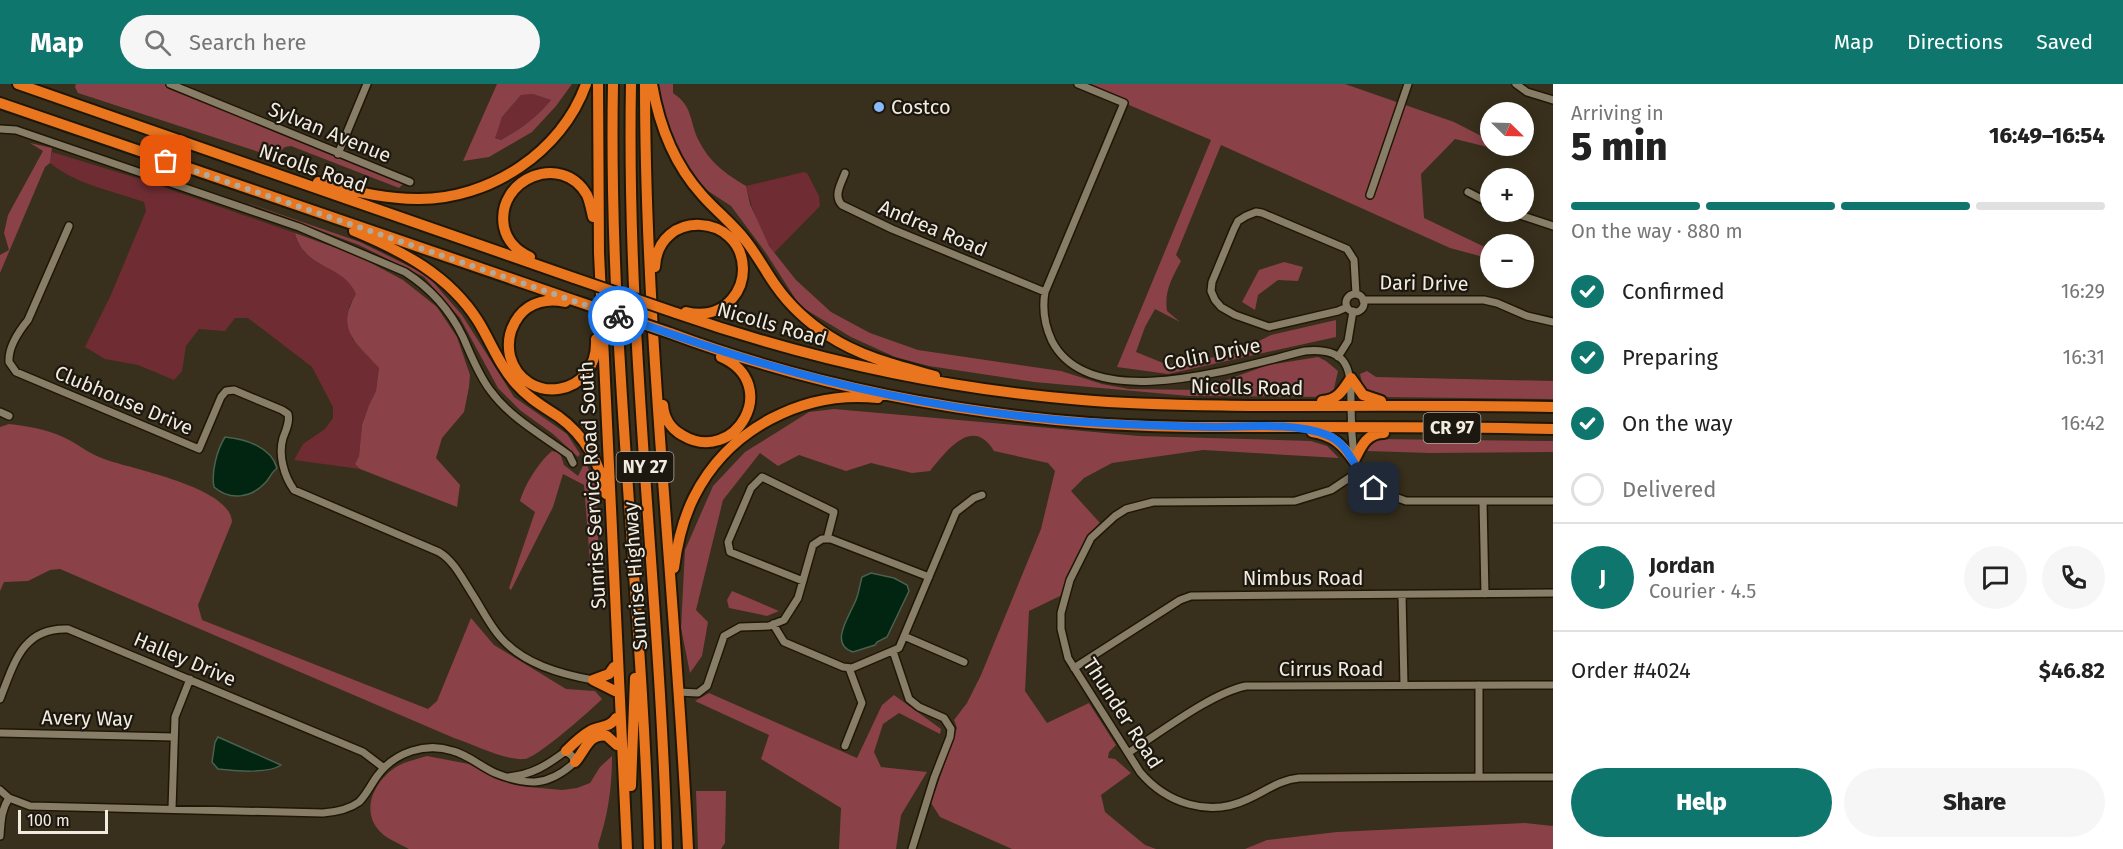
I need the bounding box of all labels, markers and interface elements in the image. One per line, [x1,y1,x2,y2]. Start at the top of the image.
search box [120,15,540,69]
text: Map [30,26,84,59]
icon: search [141,26,174,59]
text: Search here [189,29,307,56]
text: Map [1834,29,1874,55]
text: Directions [1907,29,2003,55]
text: Saved [2036,29,2093,55]
place label: Costco [891,95,951,119]
street label: Sylvan Avenue [265,97,395,167]
marker: Costco [872,100,886,114]
text: Arriving in [1571,101,1664,125]
north arrow [1480,102,1534,156]
map controls [1480,102,1534,288]
text: 16:49–16:54 [1989,122,2105,149]
text: 5 min [1571,124,1667,170]
pin [140,135,191,186]
street label: Nicolls Road [256,138,370,198]
icon: bag [149,144,182,177]
button: + [1480,168,1534,222]
street label: Andrea Road [875,194,991,262]
text: On the way · 880 m [1571,219,1743,243]
button: − [1480,234,1534,288]
street label: Dari Drive [1379,270,1469,296]
icon: check [1571,275,1604,308]
text: Confirmed [1622,278,1725,305]
text: 16:29 [2061,279,2105,303]
courier [588,286,648,346]
street label: Nicolls Road [715,297,829,351]
icon: bike [602,300,635,333]
street label: Colin Drive [1162,333,1262,375]
icon: check [1571,341,1604,374]
text: Preparing [1622,344,1718,371]
text: 16:31 [2063,345,2105,369]
street label: Clubhouse Drive [51,360,197,440]
street label: Sunrise Service Road South [574,360,610,610]
street label: Nicolls Road [1190,374,1304,400]
icon: check [1571,407,1604,440]
text: On the way [1622,410,1733,437]
text: 16:42 [2061,411,2105,435]
road number: CR 97 [1424,413,1480,443]
road number: NY 27 [616,452,674,482]
pin [1348,462,1399,513]
icon: home [1357,471,1390,504]
text: Delivered [1622,476,1717,503]
street label: Sunrise Highway [618,501,652,651]
button: chat [1964,546,2027,609]
button: phone [2042,546,2105,609]
text: Jordan [1649,552,1715,579]
text: J [1599,564,1606,591]
street label: Nimbus Road [1243,566,1363,590]
text: Courier · 4.5 [1649,579,1756,603]
street label: Halley Drive [130,627,240,691]
street label: Thunder Road [1078,653,1168,773]
street label: Cirrus Road [1279,657,1383,681]
text: Order #4024 [1571,657,1691,684]
text: $46.82 [2039,657,2105,684]
street label: Avery Way [41,705,133,731]
button: Help [1571,768,1832,837]
button: Share [1844,768,2105,837]
scale bar [18,807,108,834]
text: 100 m [27,811,70,830]

